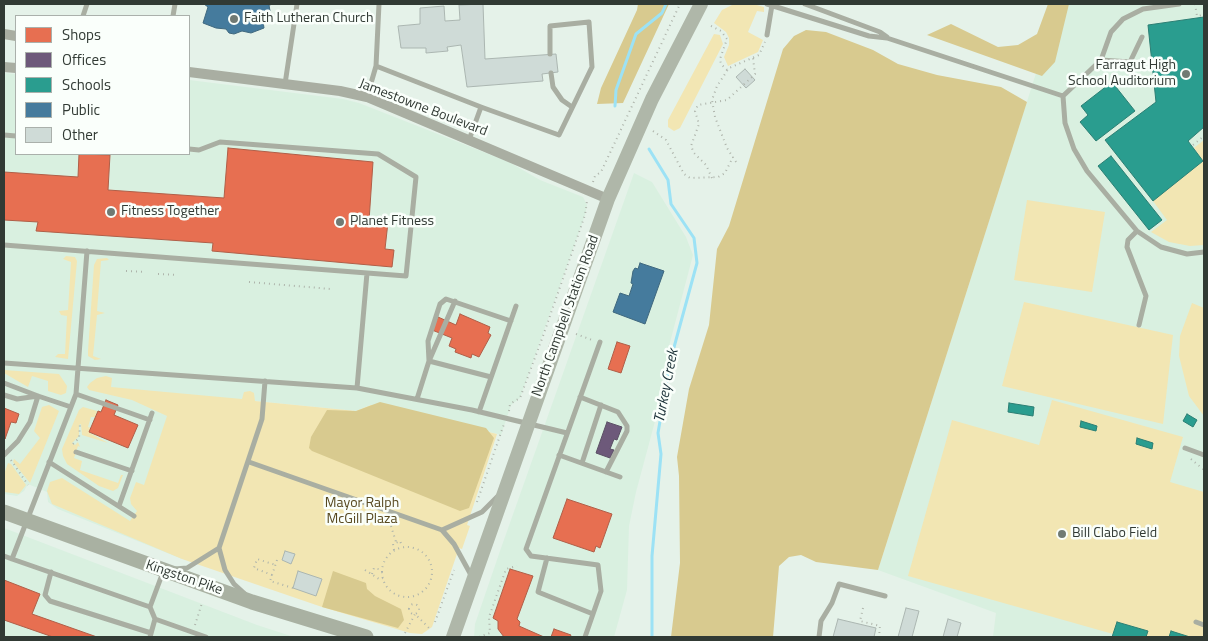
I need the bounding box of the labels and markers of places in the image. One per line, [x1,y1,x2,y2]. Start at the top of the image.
place label: Faith Lutheran Church [244,11,373,27]
marker: Faith Lutheran Church [228,13,240,25]
place label: Farragut High School Auditorium [1068,58,1176,90]
marker: Farragut High School Auditorium [1180,68,1192,80]
place label: Fitness Together [121,204,219,220]
marker: Fitness Together [105,206,117,218]
place label: Planet Fitness [350,214,434,230]
marker: Planet Fitness [334,216,346,228]
place label: Bill Clabo Field [1072,526,1157,542]
marker: Bill Clabo Field [1056,528,1068,540]

